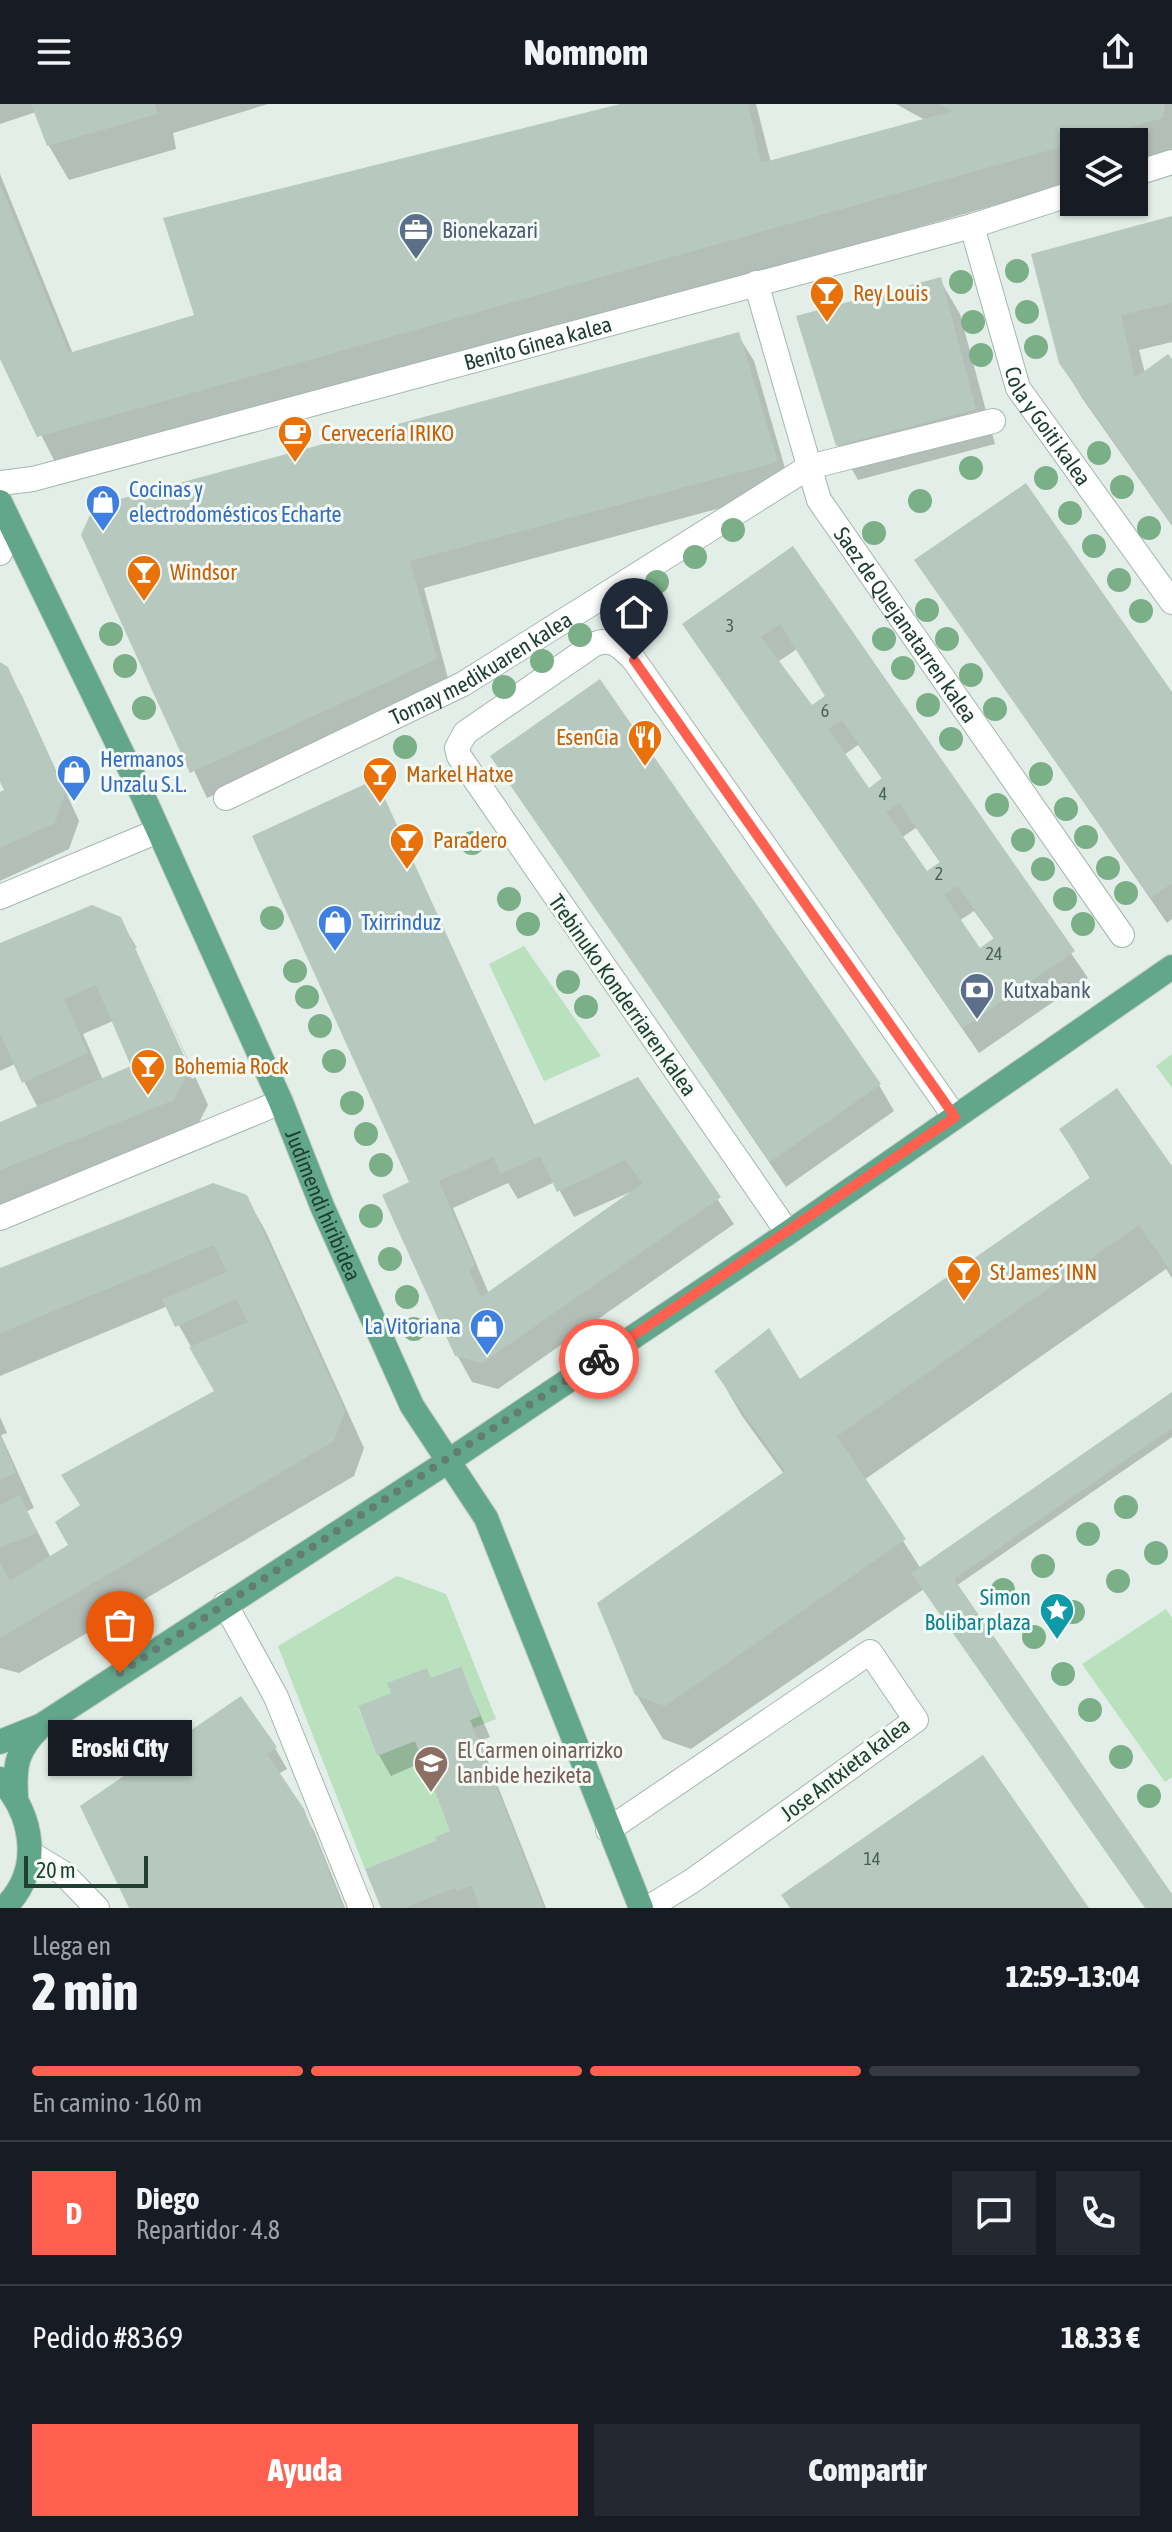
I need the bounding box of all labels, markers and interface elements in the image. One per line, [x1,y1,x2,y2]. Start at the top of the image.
icon: menu [32,30,76,74]
icon: share [1096,30,1140,74]
text: Nomnom [524,31,648,73]
map controls [1060,128,1148,216]
button: layers [1060,128,1148,216]
office icon: Bionekazari [397,211,435,261]
place label: Bionekazari [442,217,538,243]
bar icon: Rey Louis [808,274,846,324]
place label: Rey Louis [853,280,928,306]
street label: Benito Ginea kalea [461,311,615,375]
street label: Cola y Goiti kalea [1000,364,1097,491]
cafe icon: Cervecería IRIKO [276,414,314,464]
place label: Cervecería IRIKO [321,420,454,446]
place label: Cocinas y electrodomésticos Echarte [129,476,342,527]
shop icon: Cocinas y electrodomésticos Echarte [84,483,122,533]
street label: Saez de Quejanatarren kalea [829,522,983,728]
bar icon: Windsor [125,553,163,603]
place label: Windsor [170,559,237,585]
pin [600,578,668,660]
icon: home [612,590,656,634]
street label: Tornay medikuaren kalea [385,606,577,730]
house number: 3 [726,615,734,636]
house number: 6 [821,700,829,721]
restaurant icon: EsenCia [626,718,664,768]
place label: EsenCia [556,724,619,750]
place label: Hermanos Unzalu S.L. [100,746,187,797]
shop icon: Hermanos Unzalu S.L. [55,753,93,803]
bar icon: Markel Hatxe [361,755,399,805]
place label: Markel Hatxe [406,761,514,787]
house number: 4 [879,783,887,804]
bar icon: Paradero [388,821,426,871]
place label: Paradero [433,827,507,853]
house number: 2 [935,863,943,884]
street label: Trebinuko Konderriaren kalea [543,889,703,1101]
shop icon: Txirrinduz [316,903,354,953]
place label: Txirrinduz [361,909,441,935]
house number: 24 [986,943,1002,964]
bank icon: Kutxabank [958,971,996,1021]
place label: Kutxabank [1003,977,1091,1003]
bar icon: Bohemia Rock [129,1047,167,1097]
place label: Bohemia Rock [174,1053,289,1079]
street label: Judimendi hiribidea [280,1126,367,1285]
bar icon: St James´ INN [945,1253,983,1303]
place label: St James´ INN [990,1259,1097,1285]
shop icon: La Vitoriana [468,1307,506,1357]
place label: La Vitoriana [364,1313,461,1339]
courier [559,1319,639,1399]
icon: bike [577,1337,621,1381]
place label: Simon Bolibar plaza [925,1584,1031,1635]
pin [86,1591,154,1673]
place icon: Simon Bolibar plaza [1038,1591,1076,1641]
icon: bag [98,1603,142,1647]
street label: Jose Antxieta kalea [775,1712,915,1826]
callout: Eroski City [48,1721,192,1777]
text: Eroski City [72,1733,168,1763]
place label: El Carmen oinarrizko lanbide heziketa [457,1737,623,1788]
school or university icon: El Carmen oinarrizko lanbide heziketa [412,1744,450,1794]
house number: 14 [864,1848,880,1869]
scale bar [24,1852,148,1888]
text: 20 m [36,1857,76,1883]
text: Llega en [32,1931,111,1961]
text: 12:59–13:04 [1005,1959,1140,1993]
text: 2 min [32,1961,138,2021]
text: En camino · 160 m [32,2088,202,2118]
button: chat [952,2171,1036,2255]
button: phone [1056,2171,1140,2255]
text: Diego [136,2181,200,2215]
text: D [66,2196,82,2230]
text: Repartidor · 4.8 [136,2215,280,2245]
text: Pedido #8369 [32,2320,183,2354]
text: 18.33 € [1061,2320,1140,2354]
button: Ayuda [32,2424,578,2516]
button: Compartir [594,2424,1140,2516]

